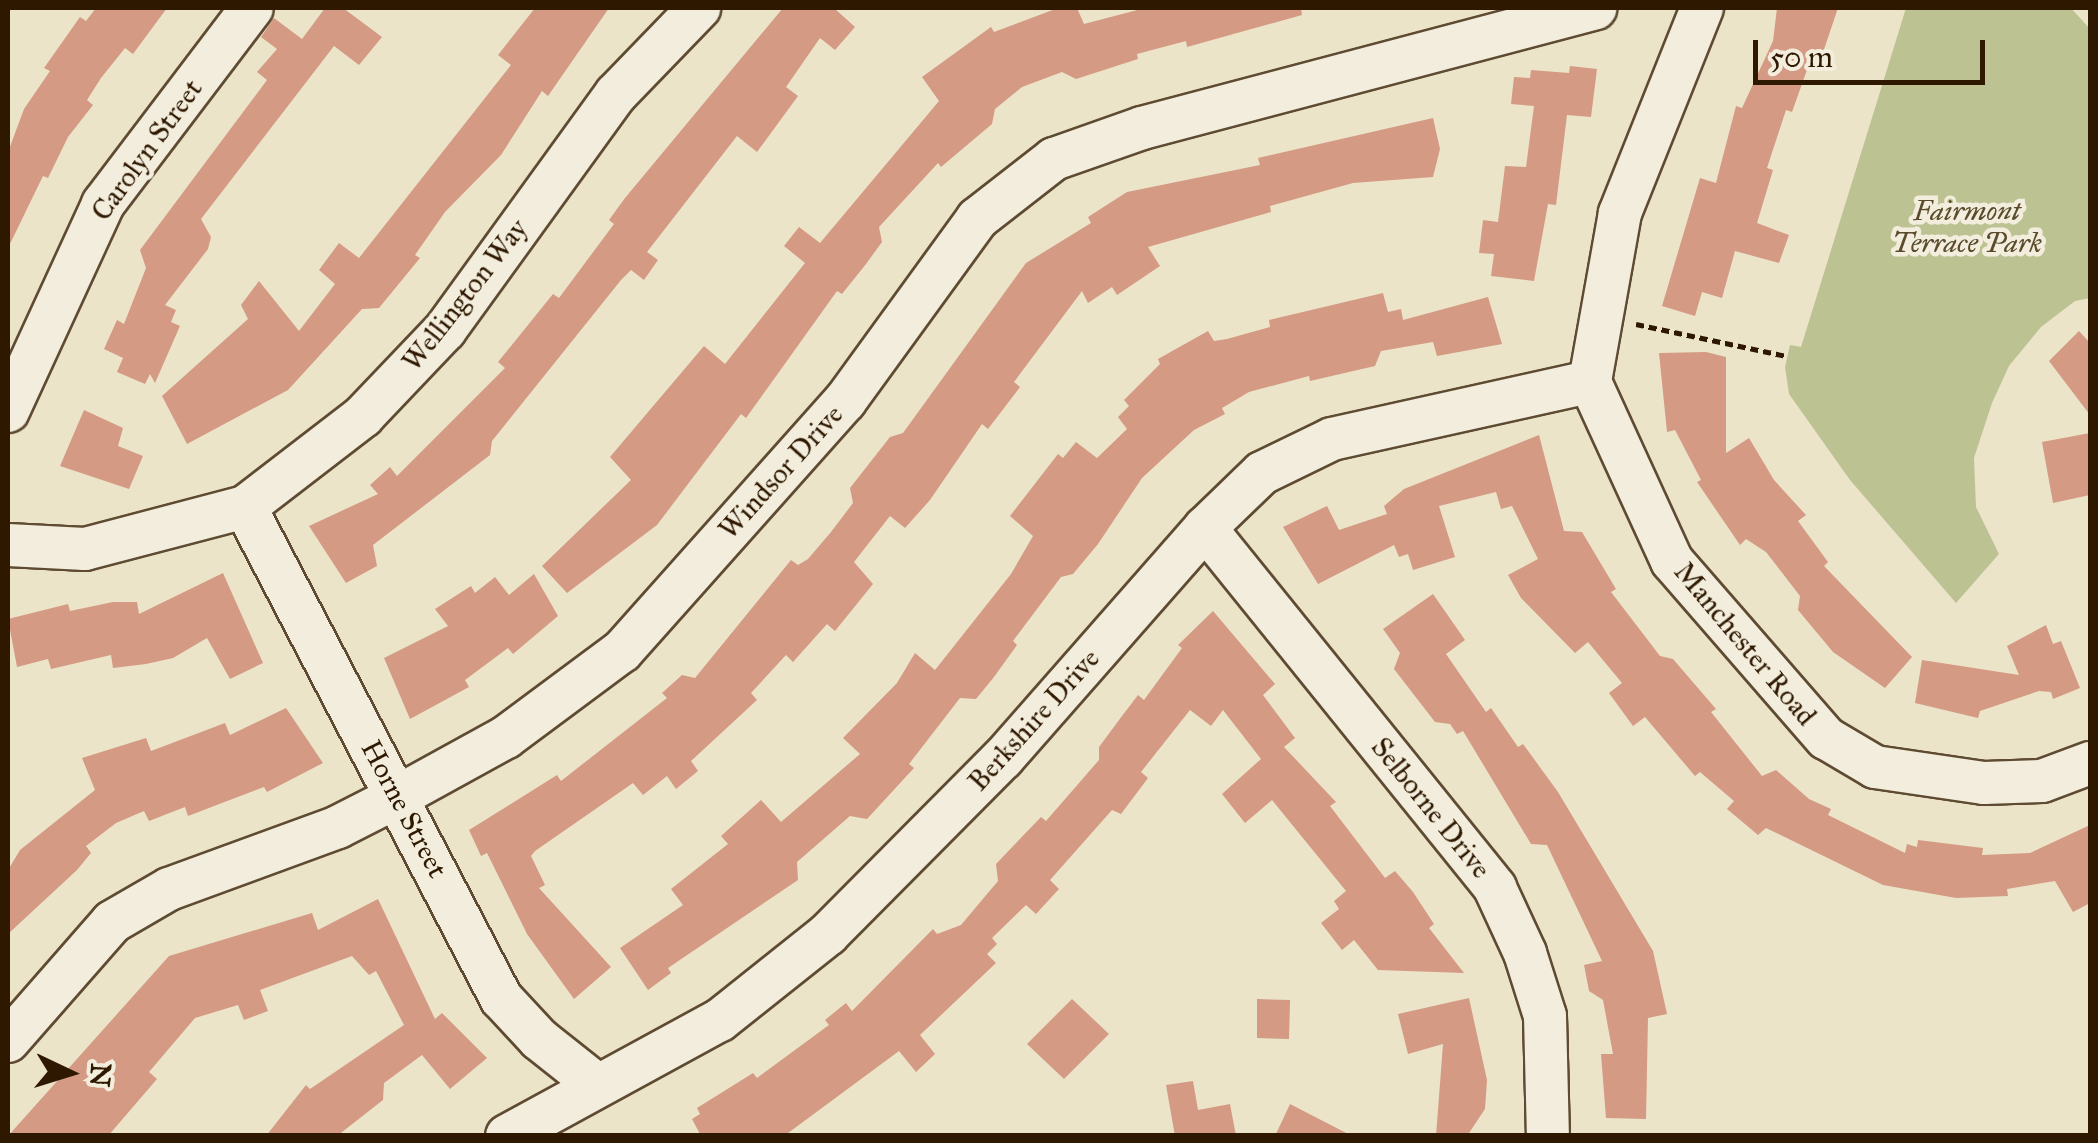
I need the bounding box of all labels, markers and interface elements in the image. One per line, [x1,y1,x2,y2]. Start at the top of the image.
scale bar [1758,20,1990,82]
text: 50 m [1770,39,1833,75]
street label: Carolyn Street [84,73,210,227]
park label: Fairmont Terrace Park [1892,194,2042,260]
street label: Wellington Way [395,212,535,378]
street label: Windsor Drive [712,398,850,546]
street label: Manchester Road [1667,556,1823,732]
street label: Berkshire Drive [961,642,1107,798]
street label: Selborne Drive [1364,731,1498,885]
street label: Horne Street [354,734,454,884]
north arrow [20,1023,120,1123]
text: N [82,1062,119,1088]

